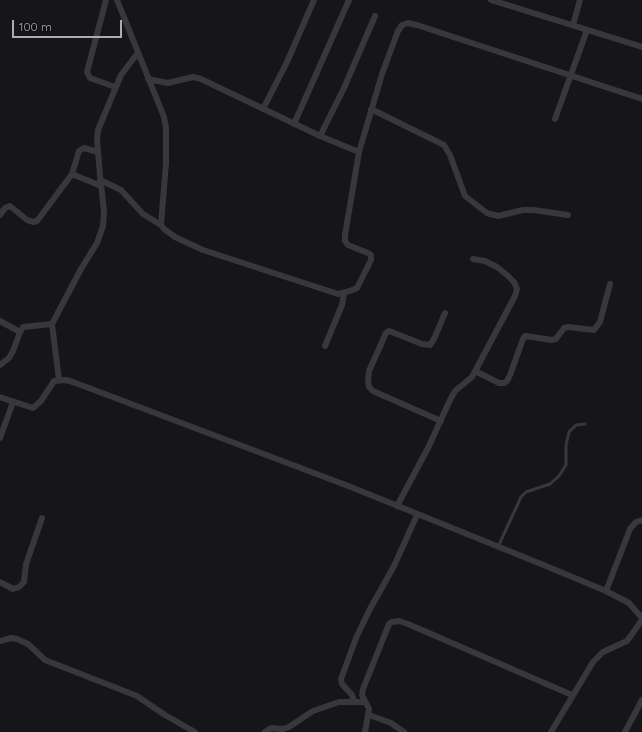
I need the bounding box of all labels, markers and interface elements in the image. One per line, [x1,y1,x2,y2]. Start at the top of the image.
scale bar [14,12,124,38]
text: 100 m [19,19,52,34]

